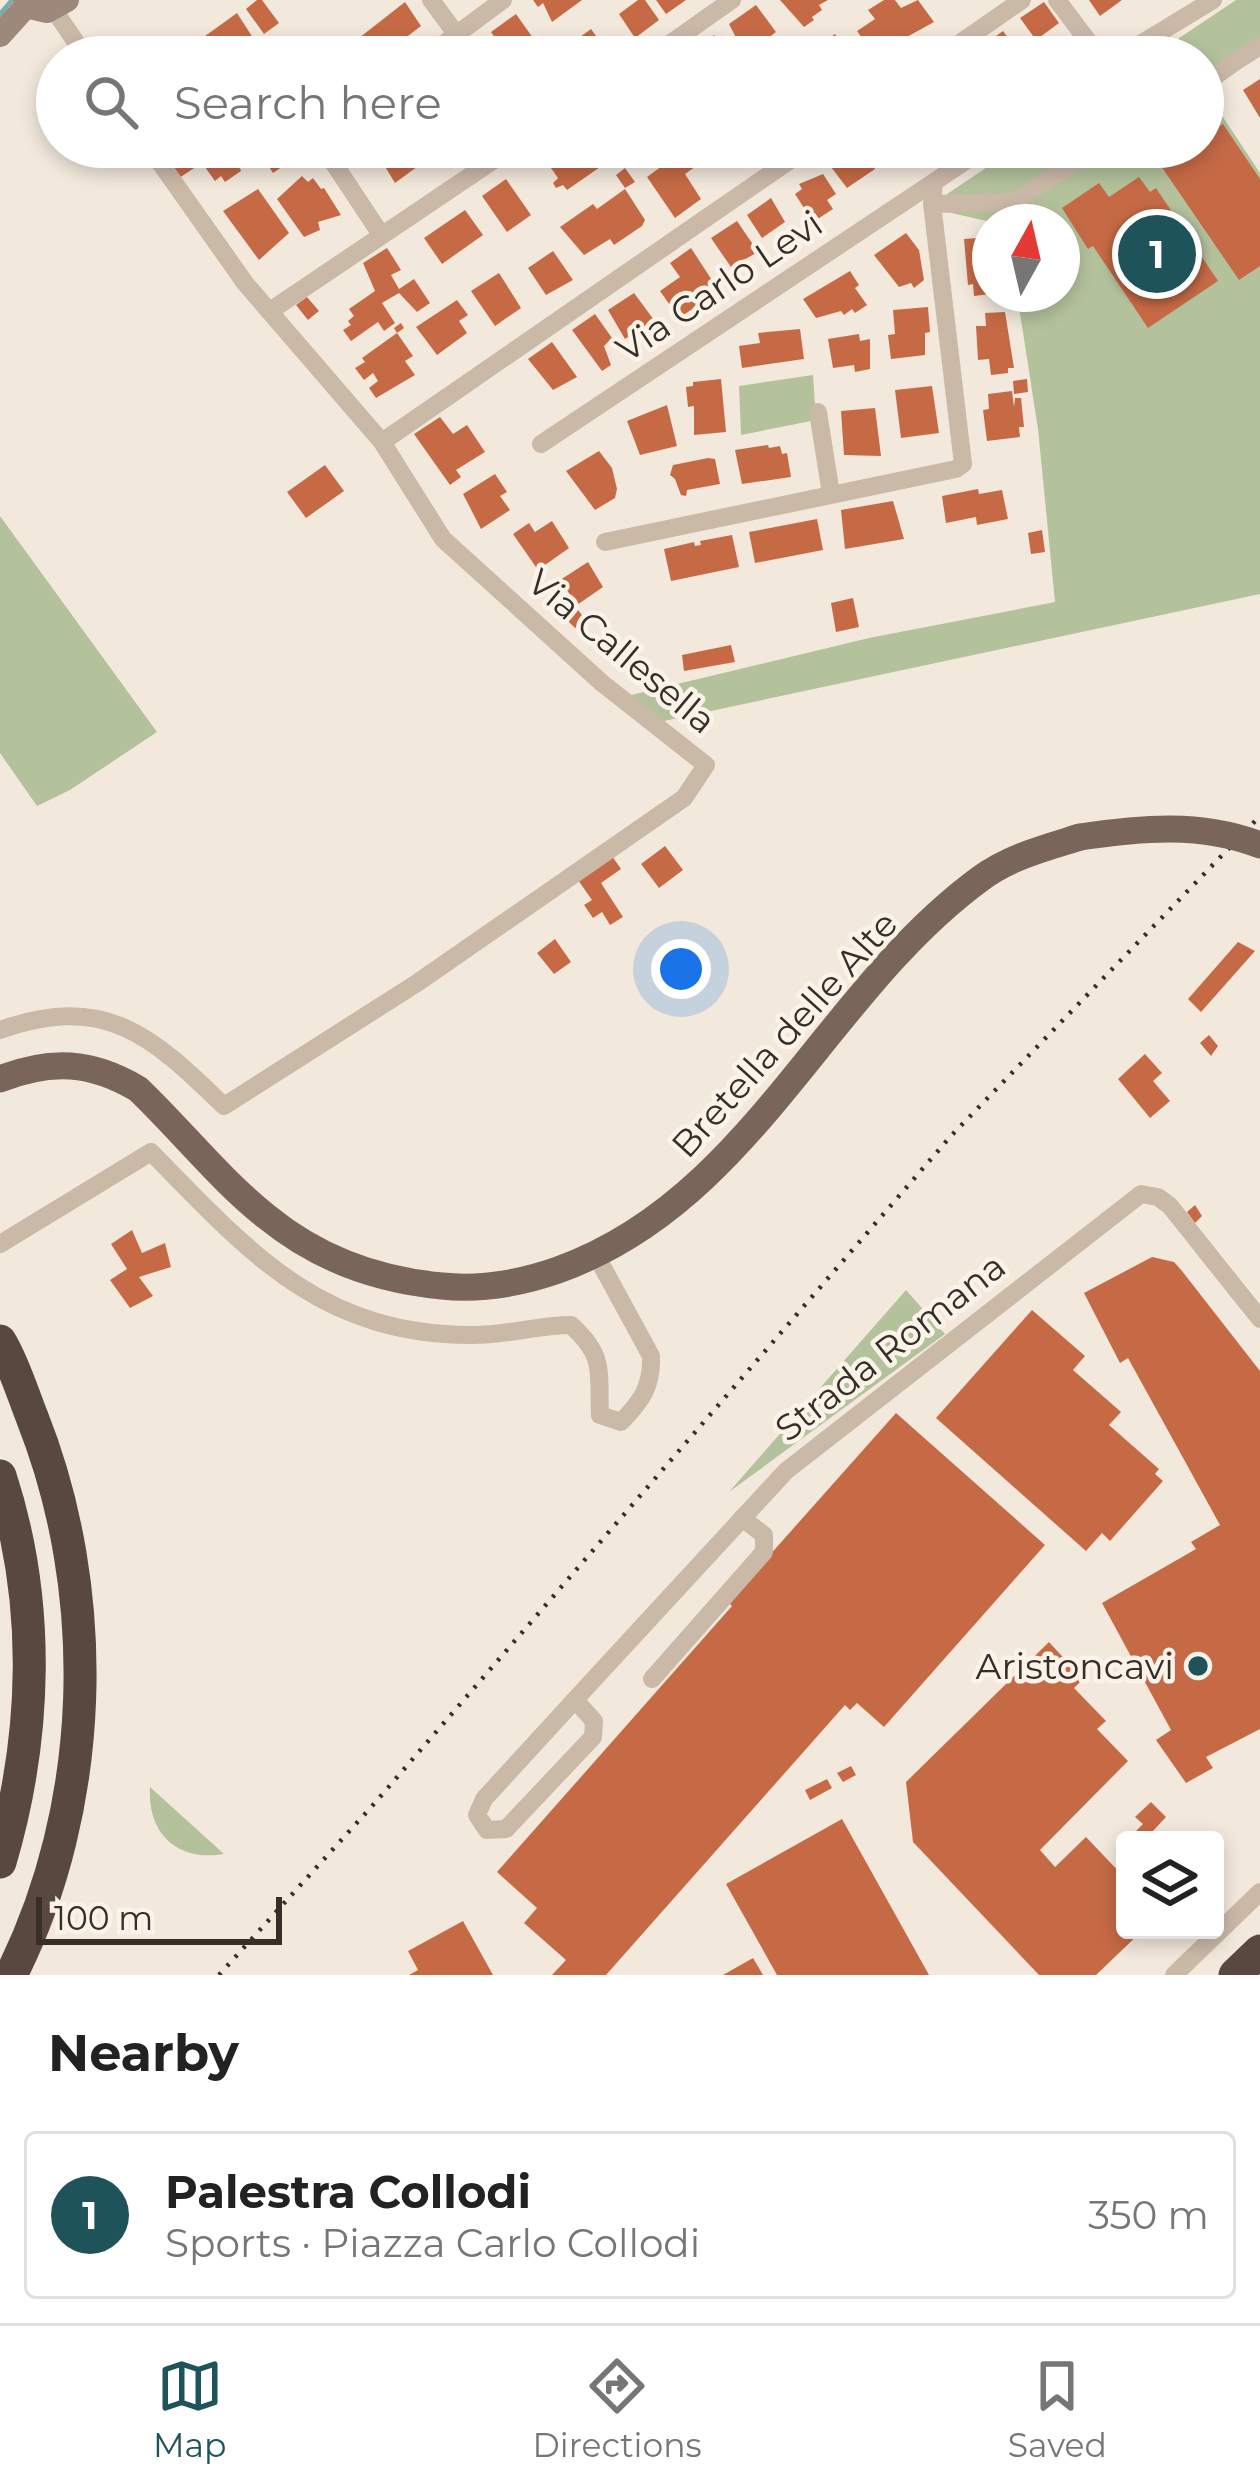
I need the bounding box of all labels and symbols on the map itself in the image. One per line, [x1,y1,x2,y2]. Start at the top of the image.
street label: Via Carlo Levi [608,201,830,371]
north arrow [972,204,1080,312]
pin: 1 [1118,209,1196,299]
street label: Via Callesella [519,559,725,743]
street label: Bretella delle Alte [662,902,906,1166]
your location [651,939,711,999]
street label: Strada Romana [766,1244,1014,1450]
place label: Aristoncavi [976,1644,1174,1688]
marker: Aristoncavi [1185,1653,1211,1679]
scale bar [36,1891,282,1944]

